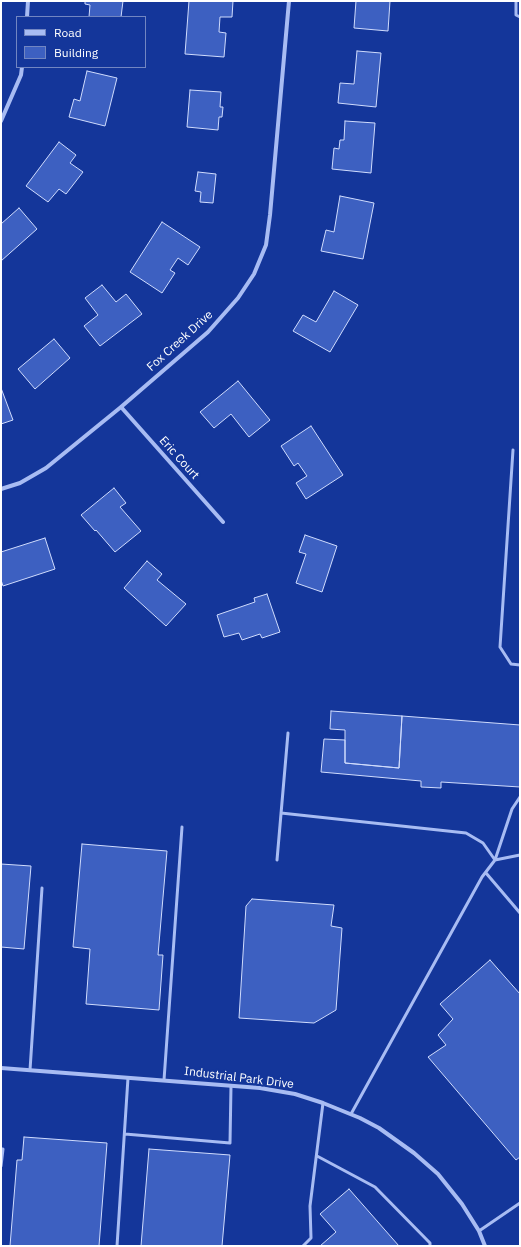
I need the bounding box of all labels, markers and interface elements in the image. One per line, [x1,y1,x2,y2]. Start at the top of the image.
legend [16,16,146,68]
text: Road [54,25,82,40]
text: Building [54,45,98,60]
street label: Fox Creek Drive [144,308,216,374]
street label: Eric Court [156,434,202,482]
street label: Industrial Park Drive [183,1064,295,1092]

